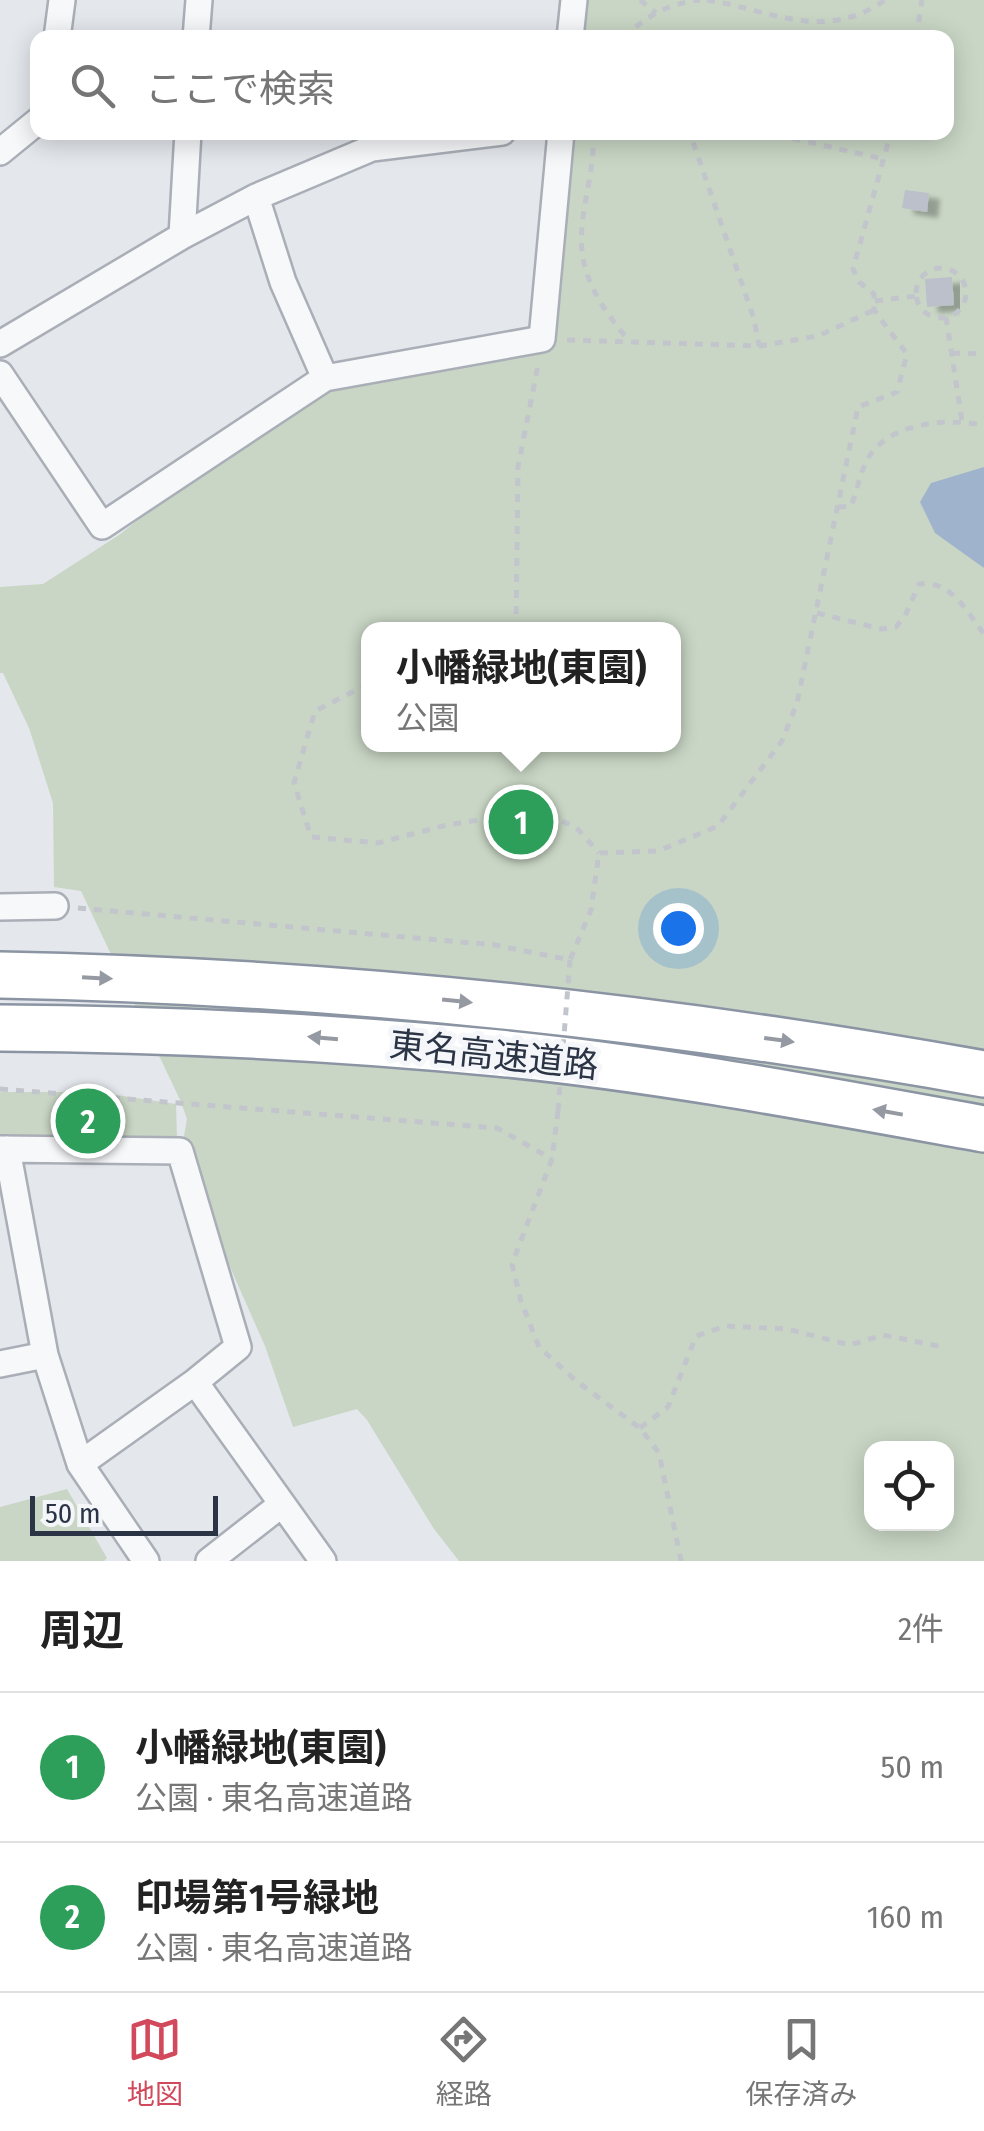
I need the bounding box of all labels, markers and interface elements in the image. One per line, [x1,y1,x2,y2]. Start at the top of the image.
search box [30,30,954,140]
icon: search [65,58,120,113]
text: ここで検索 [145,66,335,112]
popup [361,622,681,752]
text: 小幡緑地(東園) [396,645,646,691]
text: 公園 [396,699,460,737]
pin: 1 [488,784,554,860]
your location [653,903,704,954]
one-way arrow [82,970,114,986]
one-way arrow [441,994,473,1010]
street label: 東名高速道路 [387,1023,601,1087]
one-way arrow [307,1030,339,1046]
one-way arrow [764,1033,796,1049]
pin: 2 [56,1084,120,1158]
one-way arrow [872,1104,903,1119]
map controls [864,1441,954,1531]
button: locate [864,1441,954,1531]
scale bar [30,1491,218,1536]
text: 50 m [45,1497,101,1530]
text: 周辺 [40,1606,124,1656]
text: 2件 [898,1610,944,1648]
text: 小幡緑地(東園) [135,1725,386,1771]
text: 1 [66,1748,79,1786]
text: 50 m [881,1748,944,1786]
text: 公園 · 東名高速道路 [135,1779,413,1817]
text: 印場第1号緑地 [135,1875,379,1921]
text: 2 [65,1898,80,1936]
text: 160 m [867,1898,944,1936]
text: 公園 · 東名高速道路 [135,1929,413,1967]
tab: 地図 [127,2012,183,2112]
tab: 経路 [436,2012,492,2112]
tab: 保存済み [745,2012,857,2112]

